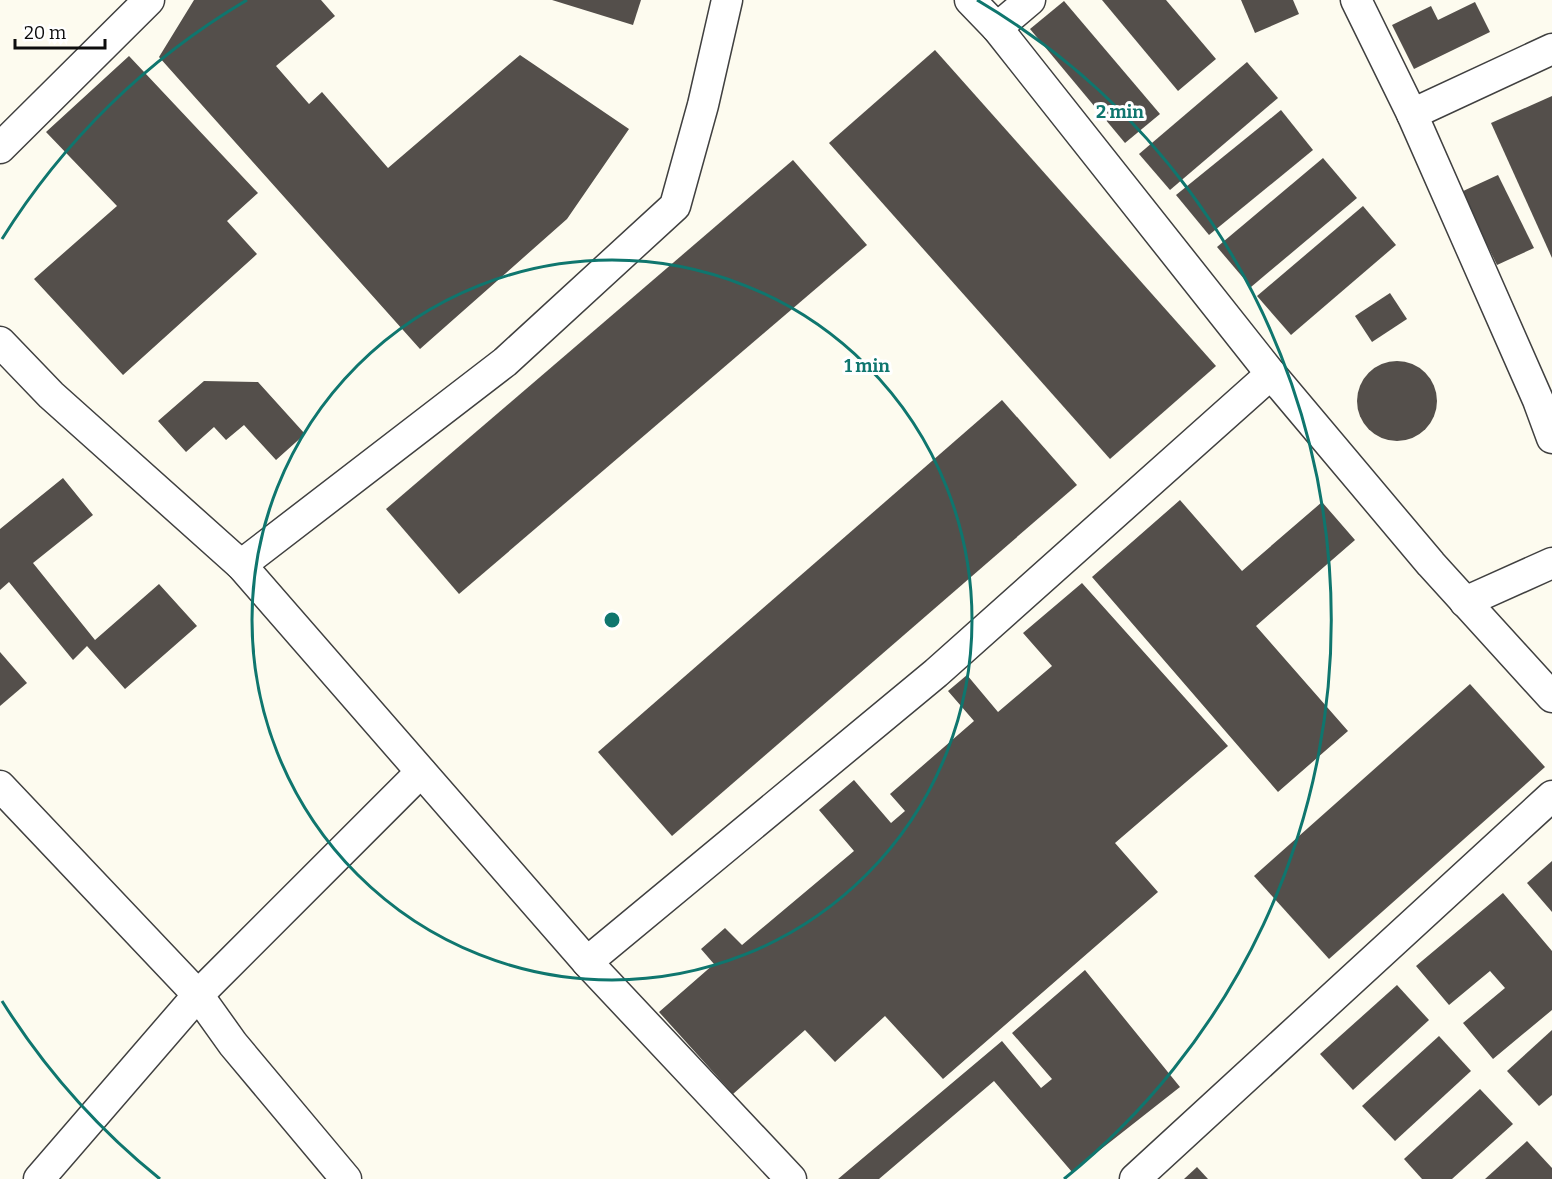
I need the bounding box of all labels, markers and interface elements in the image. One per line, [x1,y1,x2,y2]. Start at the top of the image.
scale bar [15,12,105,50]
text: 20 m [24,22,66,44]
text: 2 min [1096,101,1144,123]
text: 1 min [844,355,890,377]
centre of rings [602,610,622,630]

